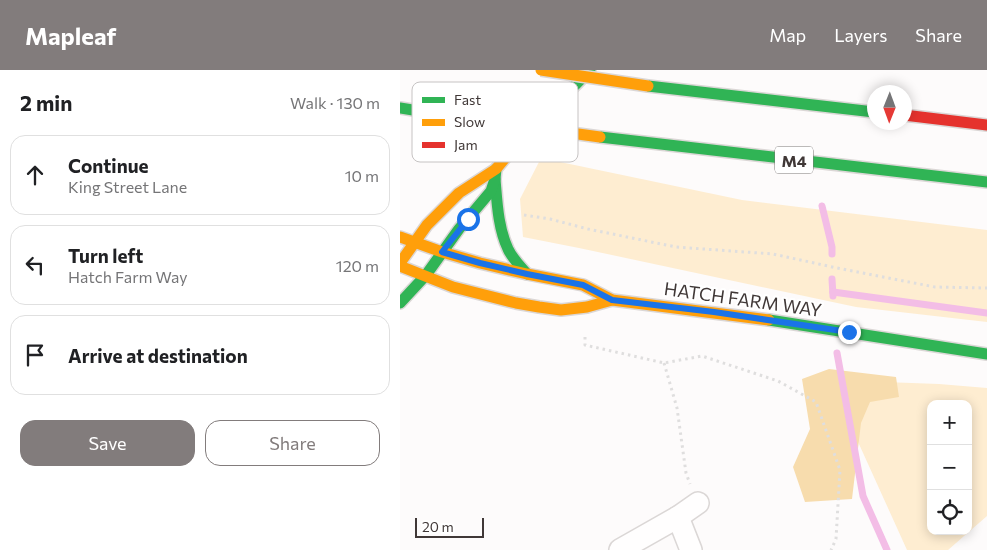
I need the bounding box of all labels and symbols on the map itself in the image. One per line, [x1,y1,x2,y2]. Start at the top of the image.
legend [412,82,578,162]
north arrow [867,85,912,130]
text: Fast [454,91,481,108]
text: Slow [454,113,485,130]
text: Jam [454,136,478,153]
road number: M4 [775,146,813,174]
route start [457,208,480,231]
street label: HATCH FARM WAY [663,277,823,321]
route end [838,321,861,344]
scale bar [415,515,484,538]

